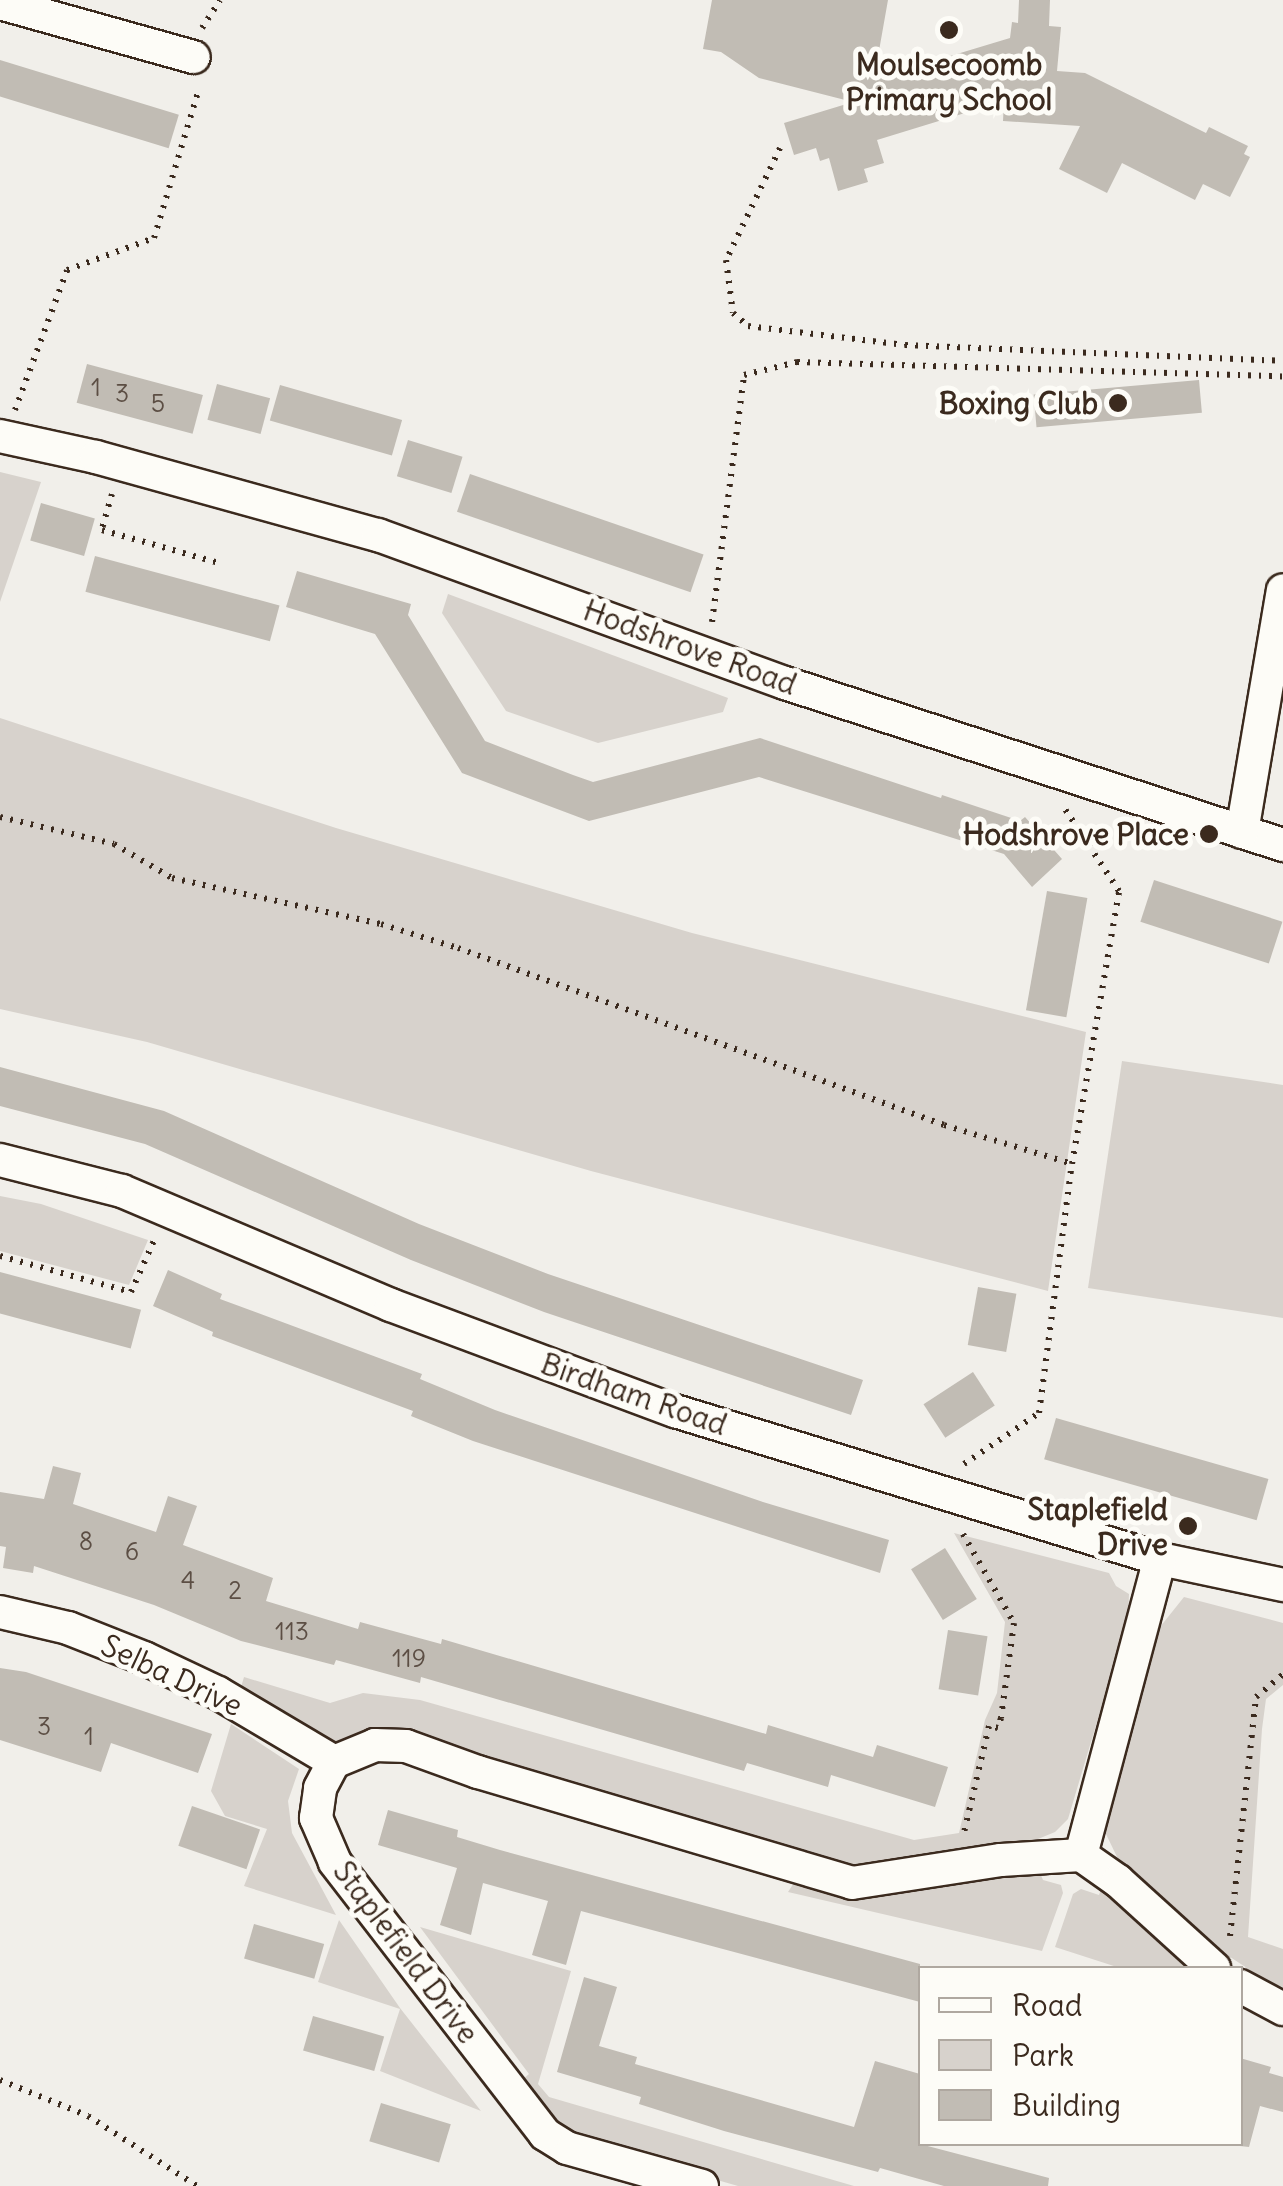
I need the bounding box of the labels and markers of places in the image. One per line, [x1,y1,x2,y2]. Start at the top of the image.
marker: Moulsecoomb Primary School [938,19,960,41]
place label: Moulsecoomb Primary School [846,46,1052,116]
place label: Boxing Club [939,385,1098,421]
marker: Boxing Club [1107,392,1129,414]
place label: Hodshrove Place [963,816,1189,852]
marker: Hodshrove Place [1198,823,1220,845]
place label: Staplefield Drive [1028,1491,1168,1562]
marker: Staplefield Drive [1177,1515,1199,1537]

